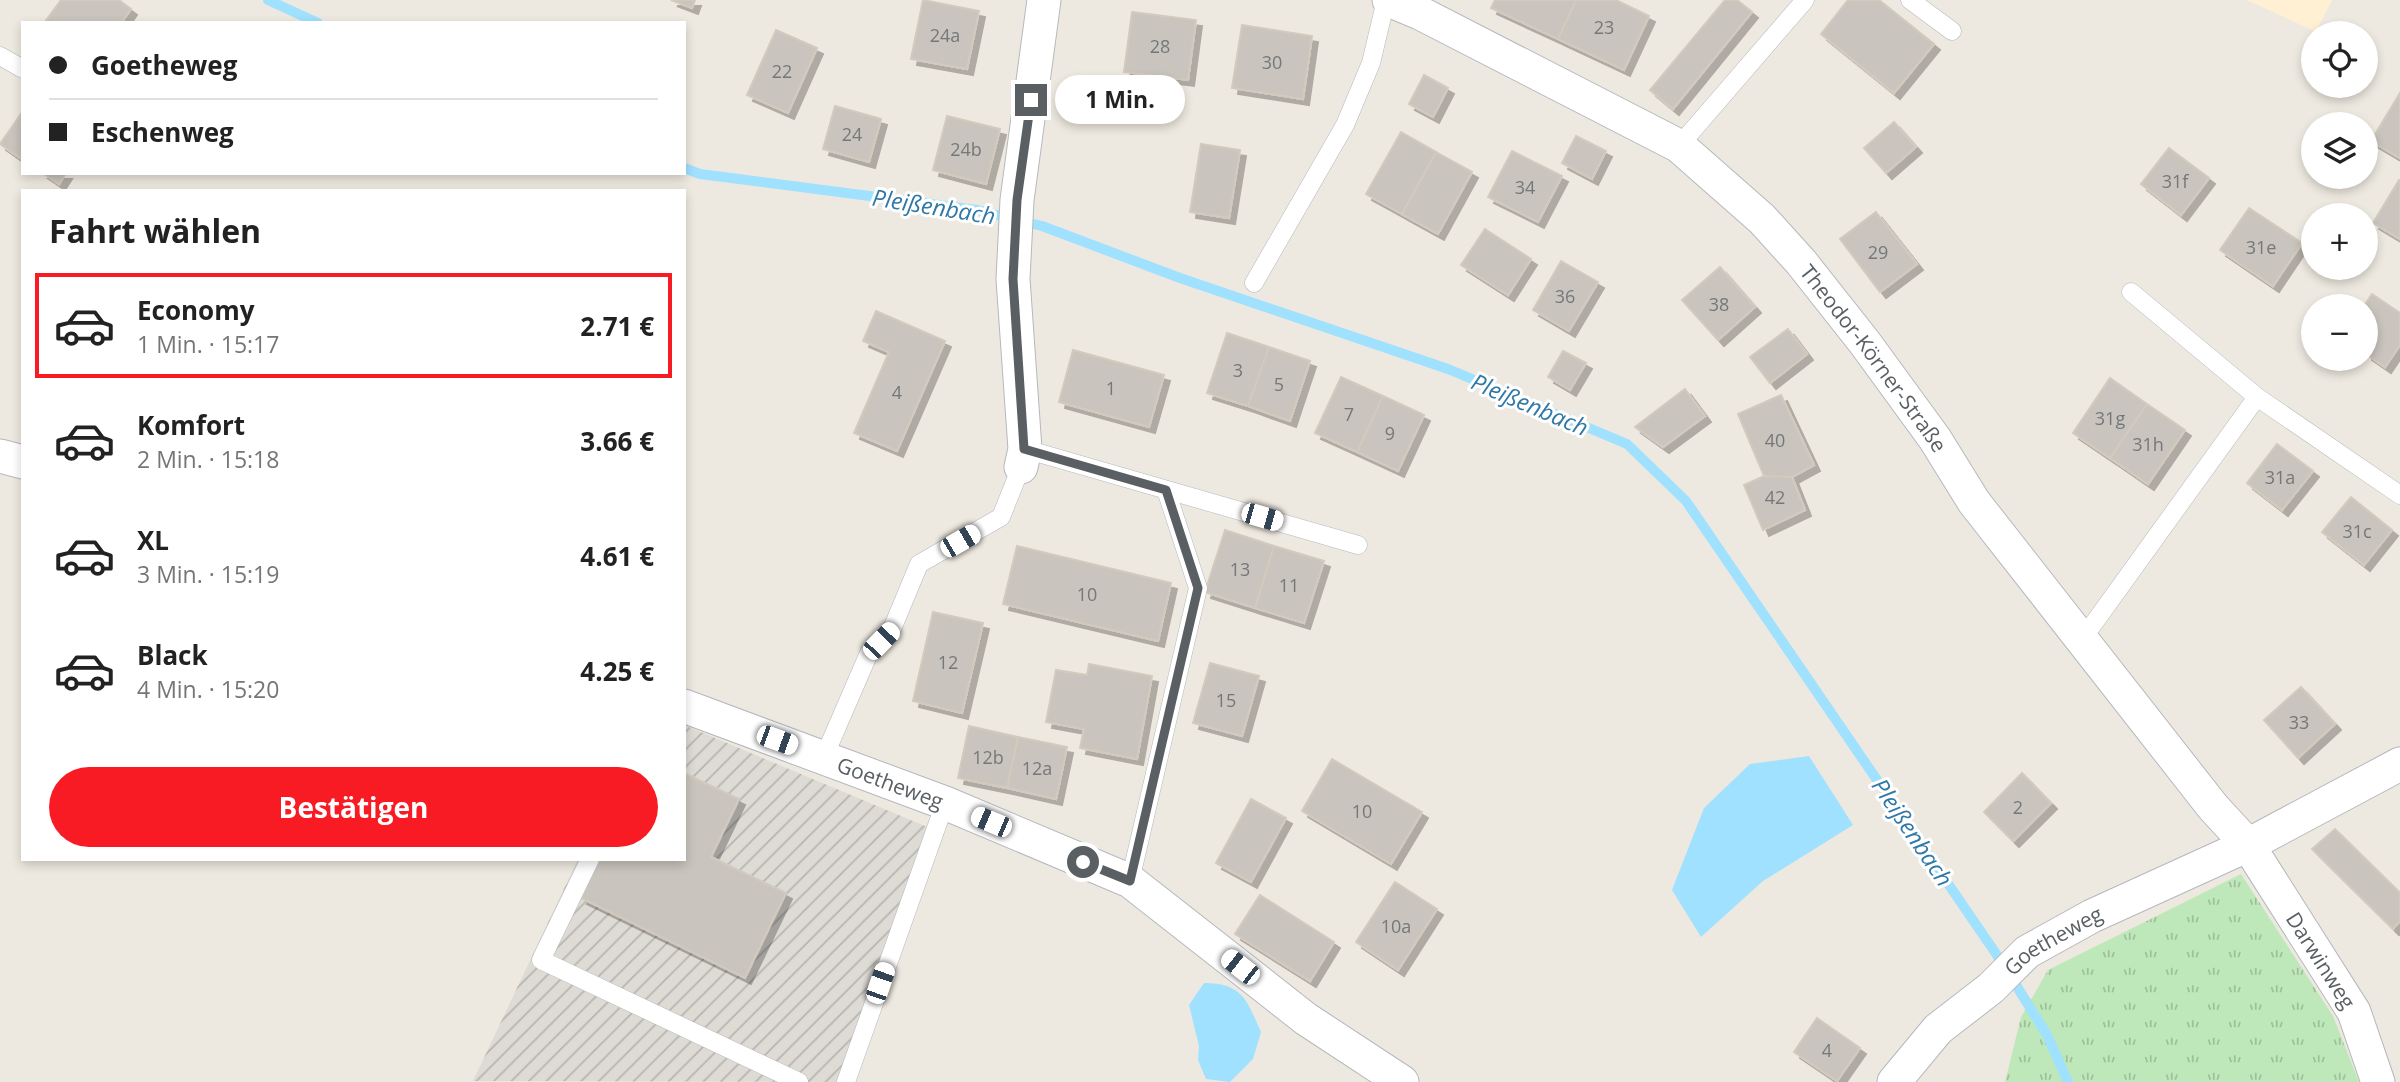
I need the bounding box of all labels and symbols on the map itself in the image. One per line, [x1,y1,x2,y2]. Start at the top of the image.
house number: 23 [1594,15,1614,39]
house number: 24a [930,23,960,47]
house number: 28 [1150,34,1170,58]
house number: 30 [1262,50,1282,74]
house number: 22 [772,59,792,83]
callout: 1 Min. [1056,76,1185,124]
route end [1015,84,1047,116]
house number: 24 [842,122,862,146]
house number: 24b [950,137,982,161]
house number: 31f [2162,169,2189,193]
house number: 34 [1515,175,1535,199]
water label: Pleißenbach [870,180,998,232]
house number: 31e [2246,235,2276,259]
house number: 29 [1868,240,1888,264]
street label: Theodor-Körner-Straße [1794,259,1954,457]
house number: 36 [1555,284,1575,308]
house number: 38 [1709,292,1729,316]
house number: 3 [1233,358,1243,382]
water label: Pleißenbach [1467,365,1593,443]
house number: 5 [1274,372,1284,396]
house number: 1 [1106,376,1116,400]
house number: 4 [892,380,902,404]
house number: 7 [1344,402,1354,426]
house number: 31g [2095,406,2125,430]
house number: 9 [1385,421,1395,445]
house number: 40 [1765,428,1785,452]
house number: 31h [2132,432,2164,456]
house number: 31a [2265,465,2295,489]
house number: 42 [1765,485,1785,509]
car [1239,501,1286,533]
house number: 31c [2342,519,2372,543]
car [937,521,984,561]
house number: 13 [1230,557,1250,581]
house number: 11 [1279,573,1299,597]
house number: 10 [1077,582,1097,606]
car [859,619,904,663]
house number: 12 [938,650,958,674]
house number: 15 [1216,688,1236,712]
house number: 33 [2289,710,2309,734]
car [754,723,801,757]
house number: 12b [972,745,1004,769]
street label: Goetheweg [833,750,947,815]
house number: 12a [1022,756,1052,780]
water label: Pleißenbach [1865,772,1961,892]
house number: 2 [2013,795,2023,819]
house number: 10 [1352,799,1372,823]
car [968,804,1015,840]
route start [1067,846,1099,878]
street label: Goetheweg [1998,899,2107,981]
street label: Darwinweg [2280,906,2362,1014]
house number: 10a [1381,914,1411,938]
car [1217,946,1264,988]
car [864,960,897,1006]
house number: 4 [1822,1038,1832,1062]

